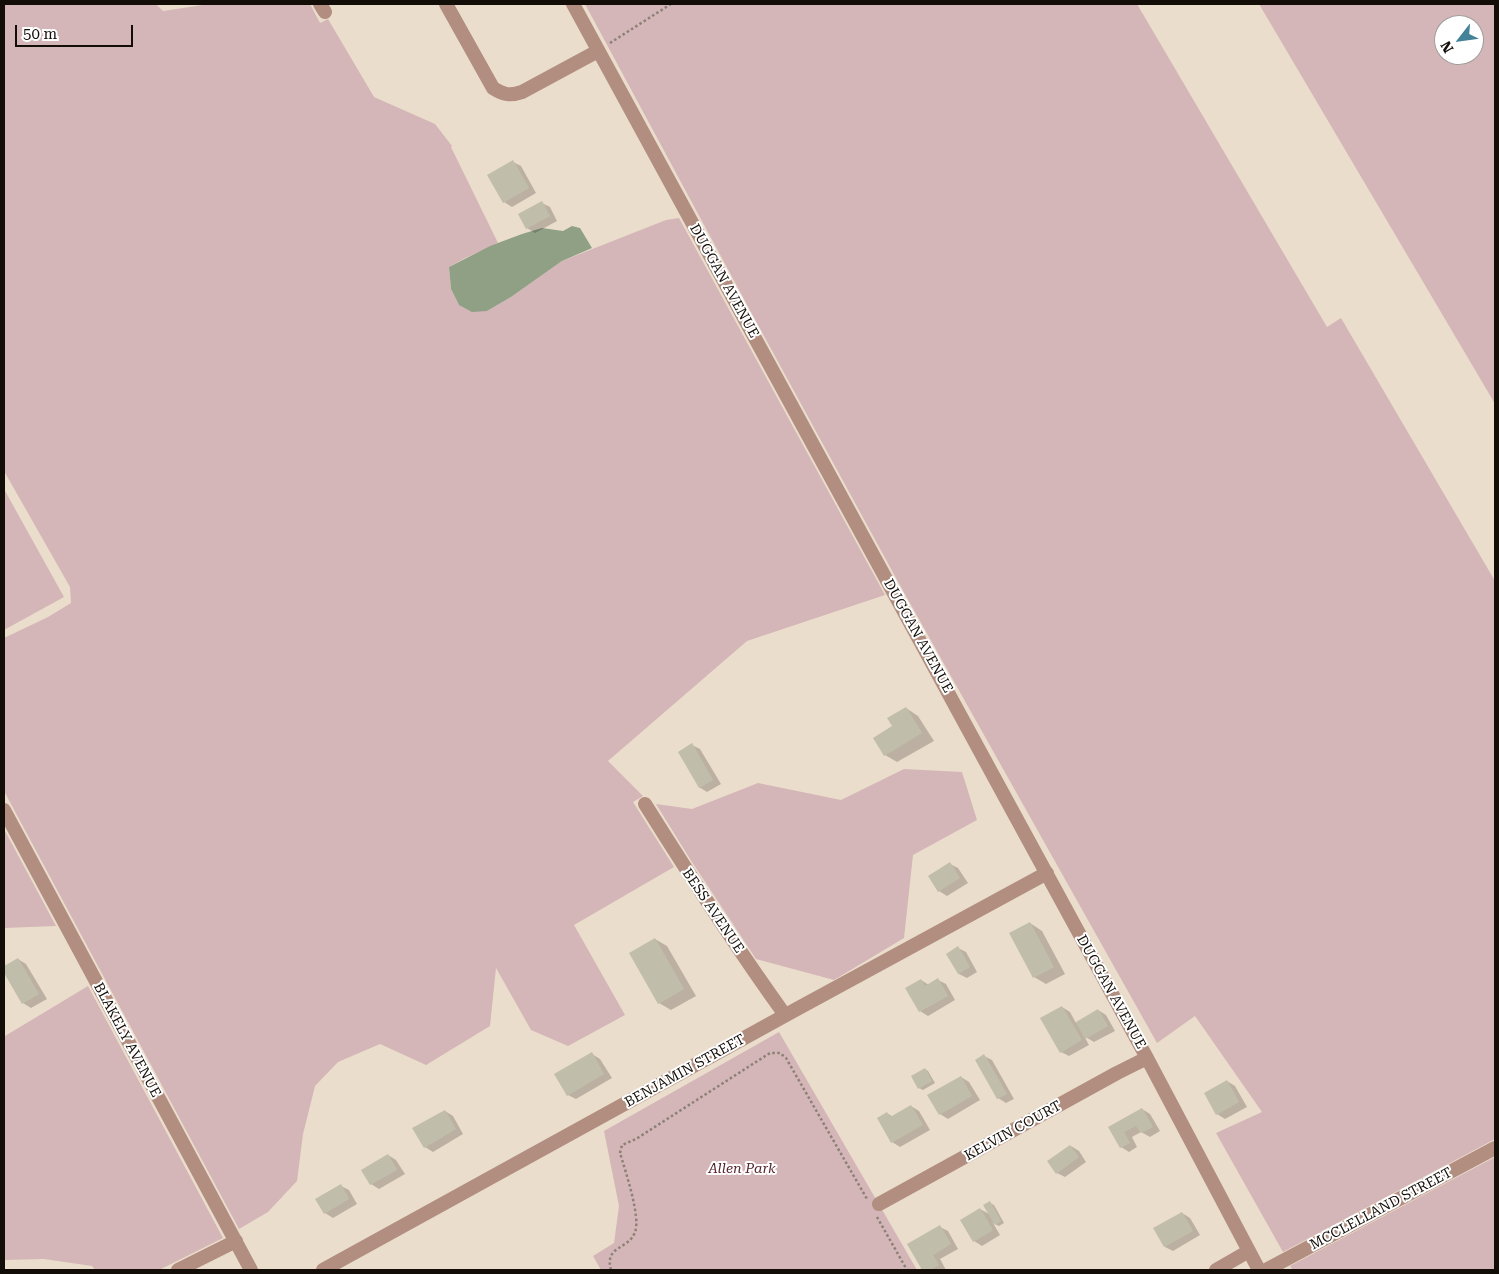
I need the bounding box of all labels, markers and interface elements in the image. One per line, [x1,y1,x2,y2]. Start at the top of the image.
scale bar [18,15,135,47]
north arrow [1434,15,1484,65]
text: 50 m [23,25,57,43]
text: N [1437,38,1456,56]
street label: DUGGAN AVENUE [686,221,762,341]
street label: DUGGAN AVENUE [880,576,956,696]
street label: BESS AVENUE [679,866,747,956]
street label: DUGGAN AVENUE [1073,932,1149,1052]
street label: BLAKELY AVENUE [90,980,164,1100]
street label: BENJAMIN STREET [622,1031,748,1111]
street label: KELVIN COURT [962,1097,1064,1165]
park label: Allen Park [708,1161,776,1177]
street label: MCCLELLAND STREET [1307,1164,1455,1254]

